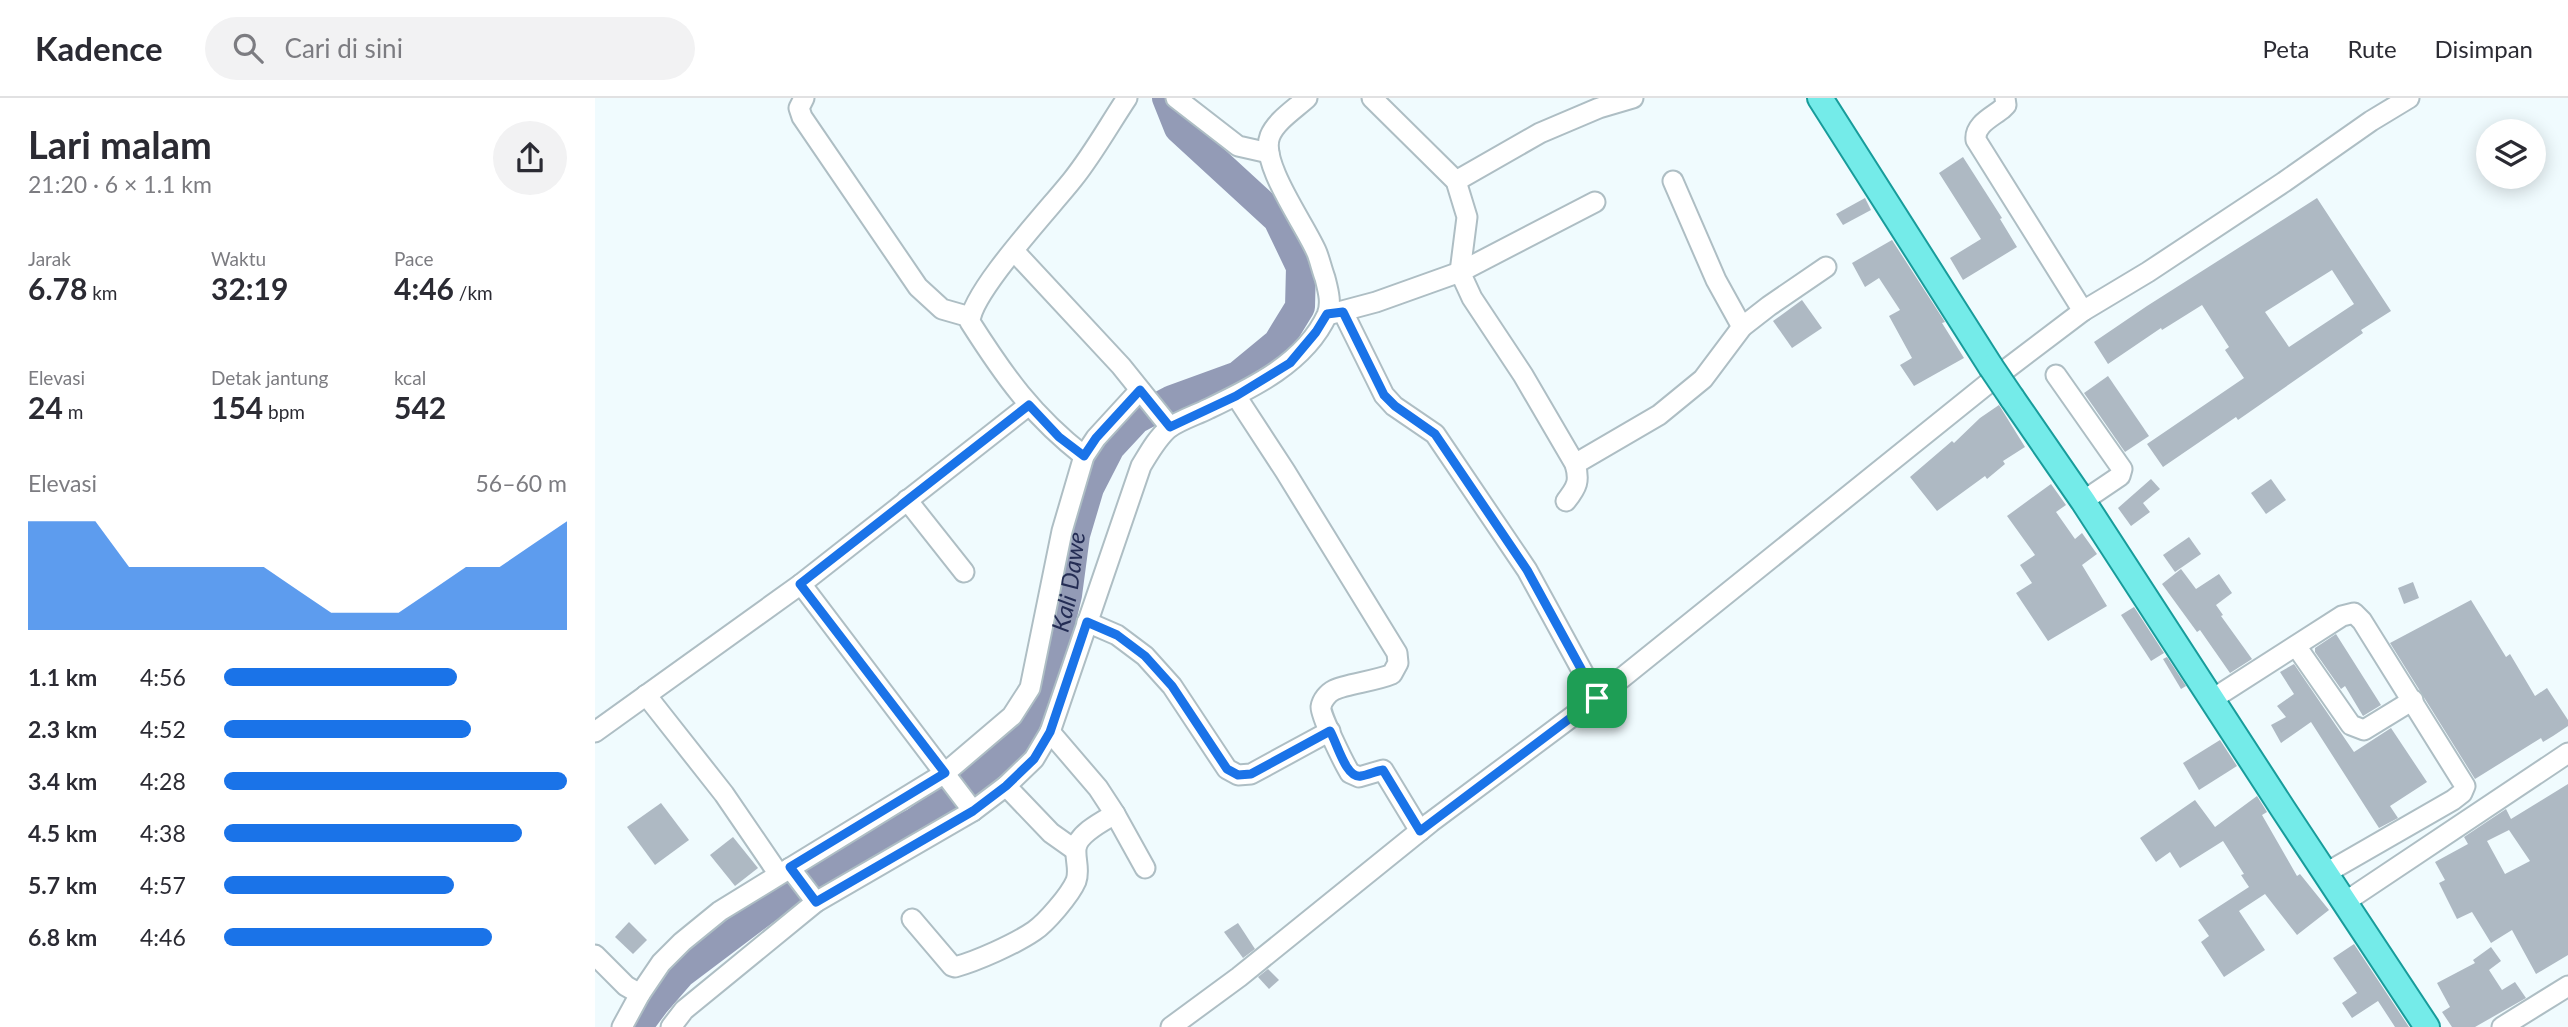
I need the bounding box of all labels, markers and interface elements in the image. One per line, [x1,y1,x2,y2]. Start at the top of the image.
search box [205,17,695,80]
text: Kadence [35,28,163,68]
icon: search [229,29,267,67]
text: Cari di sini [285,32,403,64]
text: Peta [2263,34,2309,63]
text: Rute [2347,34,2397,63]
text: Disimpan [2435,34,2533,63]
map controls [2476,119,2546,189]
button: layers [2476,119,2546,189]
text: Lari malam [28,121,212,167]
button: share [493,121,567,195]
text: 21:20 · 6 × 1.1 km [28,170,212,198]
text: Jarak [28,247,71,270]
text: Waktu [211,247,266,270]
text: Pace [394,247,433,270]
text: 6.78 [28,270,87,306]
text: 32:19 [211,270,288,306]
text: 4:46 [394,270,454,306]
text: km [87,281,117,304]
text: /km [454,281,493,304]
text: Elevasi [28,366,85,389]
text: Detak jantung [211,366,328,389]
text: kcal [394,366,426,389]
text: 24 [28,389,63,425]
text: 154 [211,389,263,425]
text: 542 [394,389,446,425]
text: m [63,400,83,423]
text: bpm [263,400,305,423]
text: Elevasi [28,469,97,497]
text: 56–60 m [475,469,567,497]
water label: Kali Dawe [1044,530,1090,634]
text: 1.1 km [28,663,97,691]
text: 4:56 [140,663,186,691]
pin [1567,668,1627,728]
icon: arrive [1578,679,1616,717]
text: 2.3 km [28,715,97,743]
text: 4:52 [140,715,186,743]
text: 3.4 km [28,767,97,795]
text: 4:28 [140,767,186,795]
text: 4.5 km [28,819,97,847]
text: 4:38 [140,819,186,847]
text: 5.7 km [28,871,97,899]
text: 4:57 [140,871,186,899]
text: 6.8 km [28,923,97,951]
text: 4:46 [140,923,186,951]

